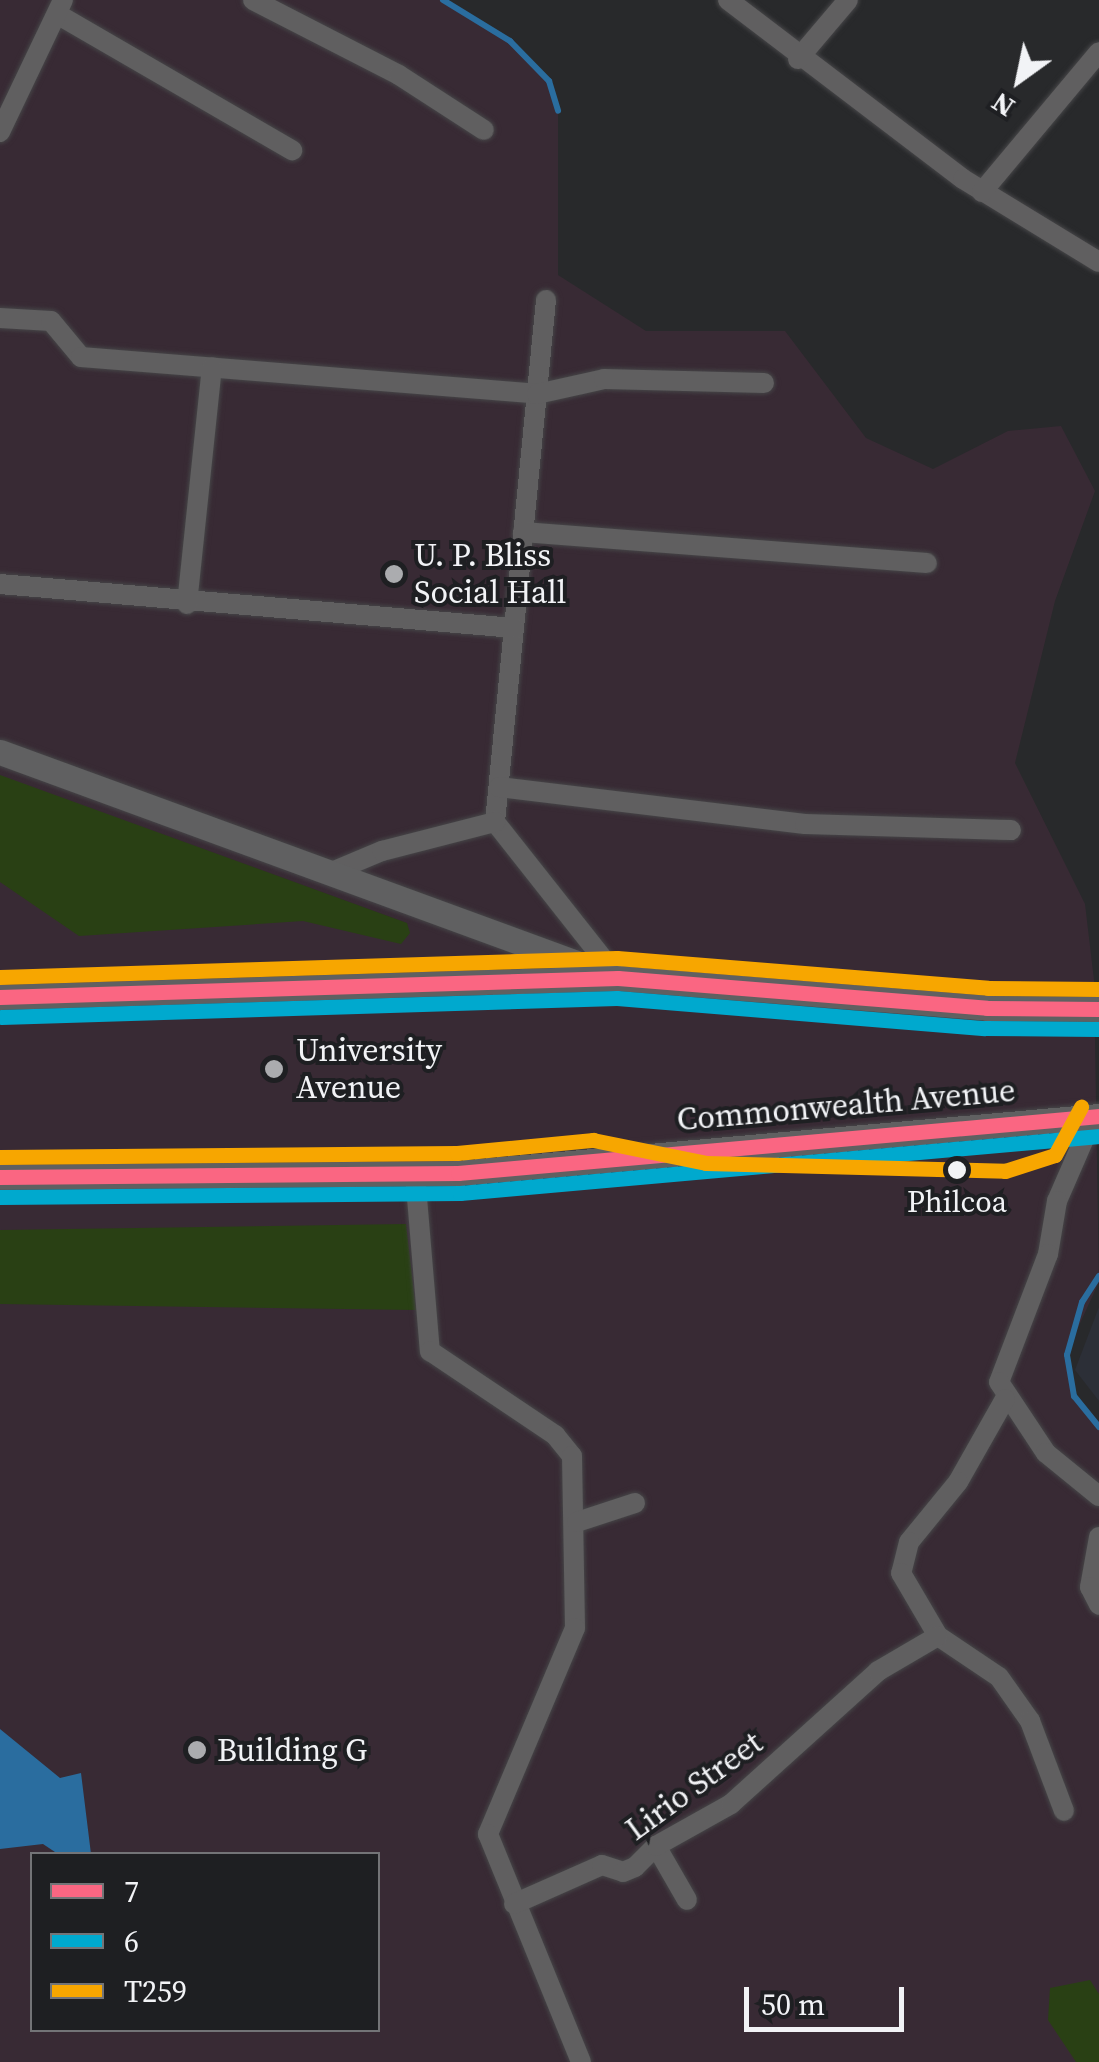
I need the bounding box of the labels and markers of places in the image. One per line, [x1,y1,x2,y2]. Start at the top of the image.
place label: U. P. Bliss Social Hall [414,537,566,612]
marker: U. P. Bliss Social Hall [383,563,405,585]
place label: University Avenue [296,1032,442,1107]
marker: University Avenue [261,1056,287,1082]
marker: Philcoa [947,1160,967,1180]
place label: Philcoa [907,1184,1007,1220]
place label: Building G [217,1731,367,1769]
marker: Building G [186,1739,208,1761]

